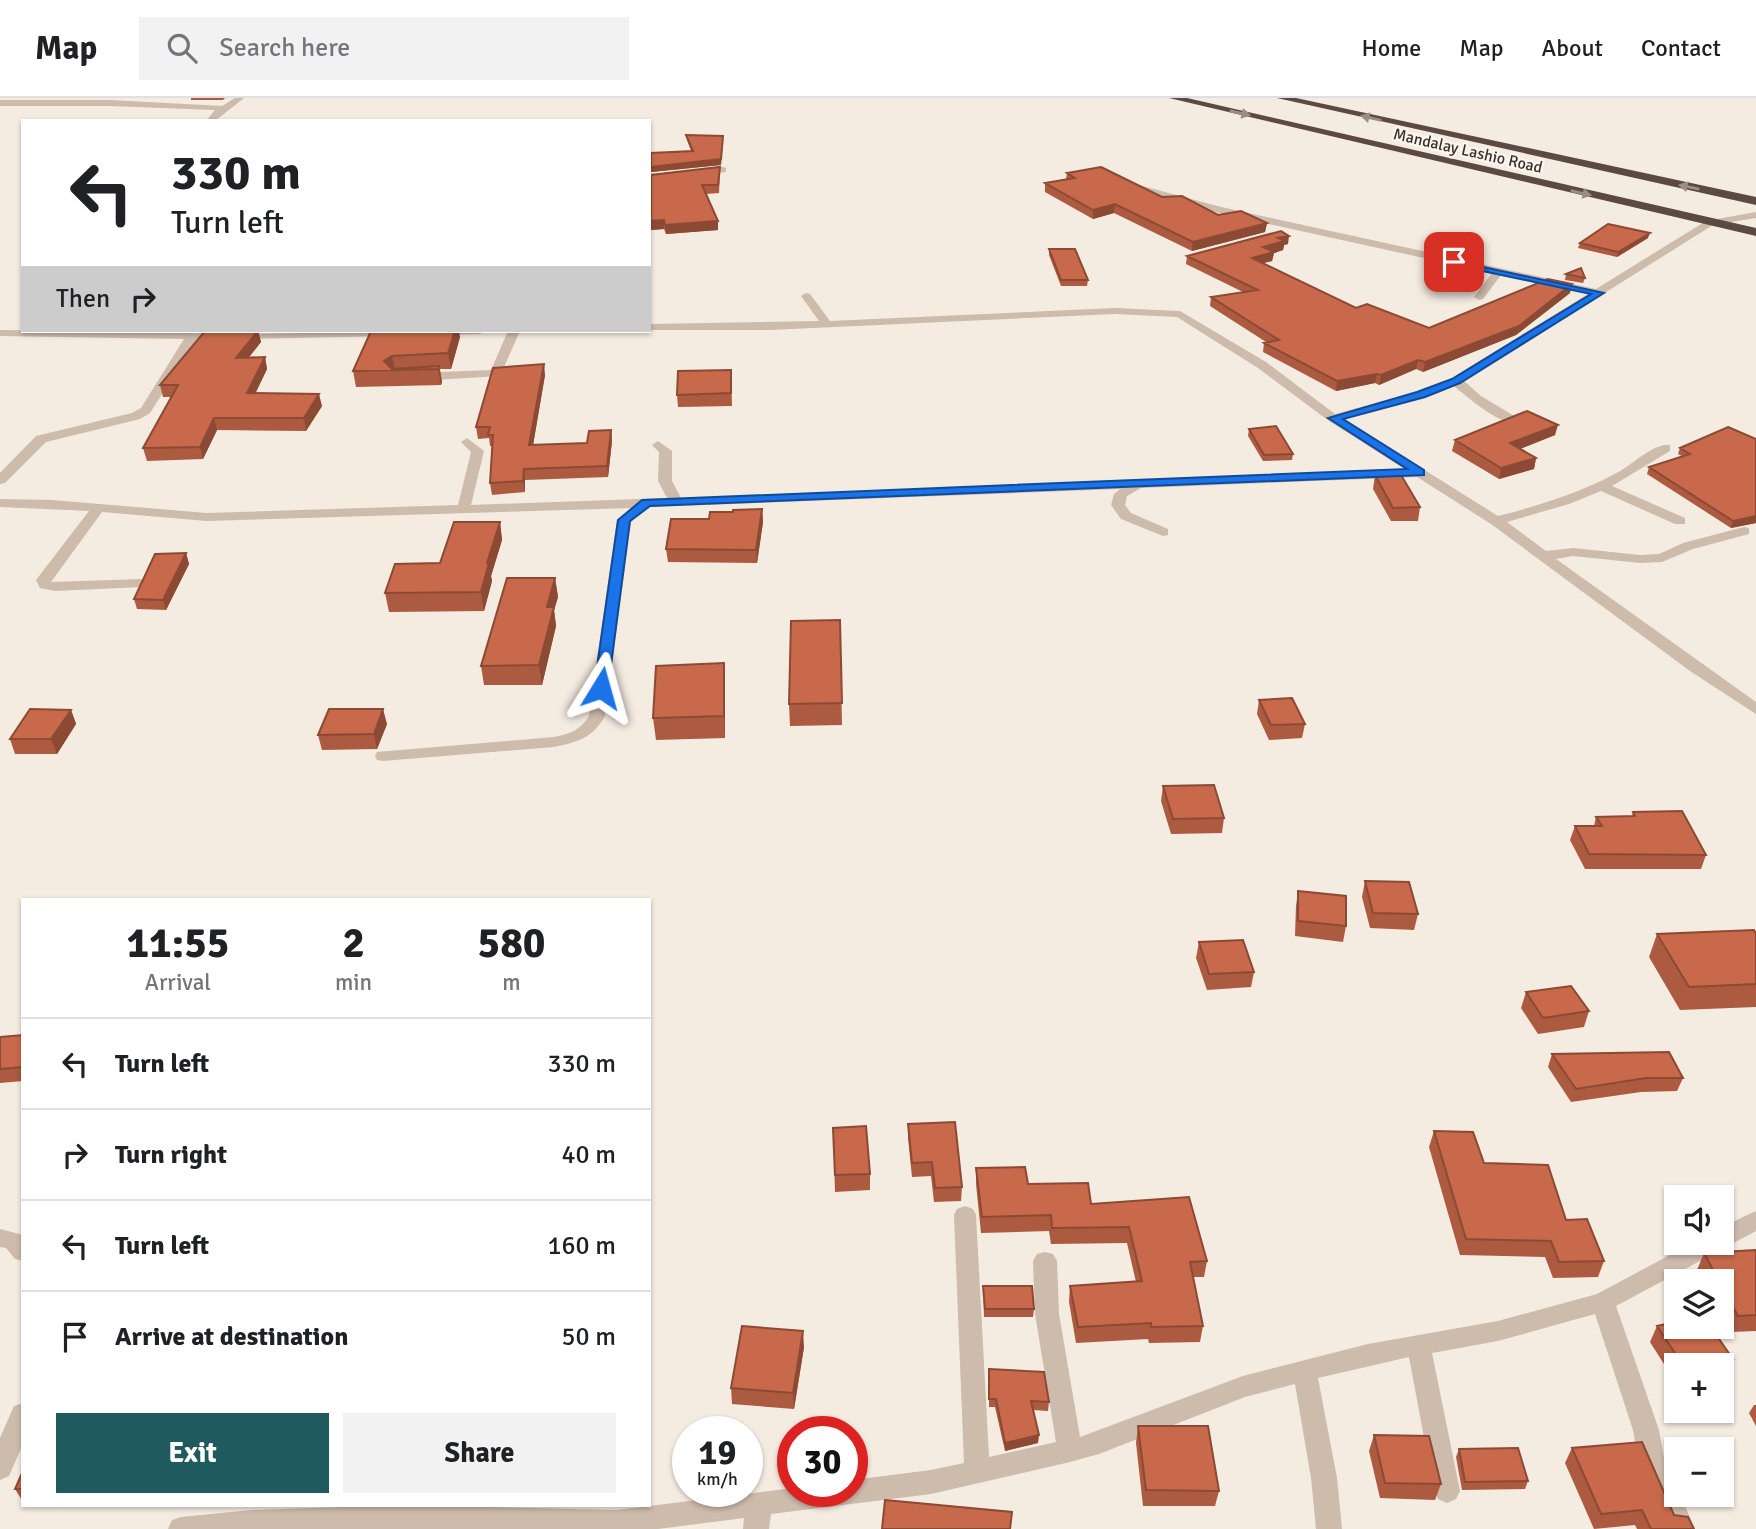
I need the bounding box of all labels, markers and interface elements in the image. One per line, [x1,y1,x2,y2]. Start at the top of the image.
search box [139,17,629,80]
text: Map [35,28,97,69]
icon: search [163,29,201,67]
text: Search here [219,32,350,64]
text: Home [1361,33,1421,63]
text: Map [1459,33,1504,63]
text: About [1542,33,1603,63]
text: Contact [1641,33,1721,63]
one-way arrow [1229,108,1251,119]
one-way arrow [1360,112,1382,123]
street label: Mandalay Lashio Road [1391,124,1544,178]
text: 330 m [171,143,301,203]
icon: left [56,147,147,238]
one-way arrow [1678,182,1700,193]
one-way arrow [1570,187,1592,198]
text: Turn left [171,203,284,242]
pin [1424,232,1484,292]
icon: arrive [1435,243,1473,281]
icon: right [124,280,162,318]
text: Then [56,283,110,315]
position arrow [564,651,638,725]
text: 11:55 [126,918,230,969]
text: 2 [342,918,365,969]
text: 580 [477,918,546,969]
text: Arrival [145,968,211,997]
text: min [335,968,372,997]
text: m [502,968,521,997]
icon: left [56,1045,94,1083]
text: Turn left [115,1048,209,1080]
text: 330 m [547,1048,616,1080]
icon: right [56,1136,94,1174]
text: Turn right [115,1139,227,1171]
text: 40 m [561,1139,616,1171]
map controls [1664,1185,1734,1507]
button: sound [1664,1185,1734,1255]
icon: left [56,1227,94,1265]
text: Turn left [115,1230,209,1262]
text: 160 m [547,1230,616,1262]
button: layers [1664,1269,1734,1339]
icon: arrive [56,1318,94,1356]
text: Arrive at destination [115,1321,348,1353]
text: 50 m [561,1321,616,1353]
button: + [1664,1353,1734,1423]
button: Exit [56,1413,329,1493]
button: Share [343,1413,616,1493]
speed limit sign: 30 [777,1416,868,1507]
text: 19 [699,1431,736,1474]
button: − [1664,1437,1734,1507]
text: km/h [697,1468,738,1490]

